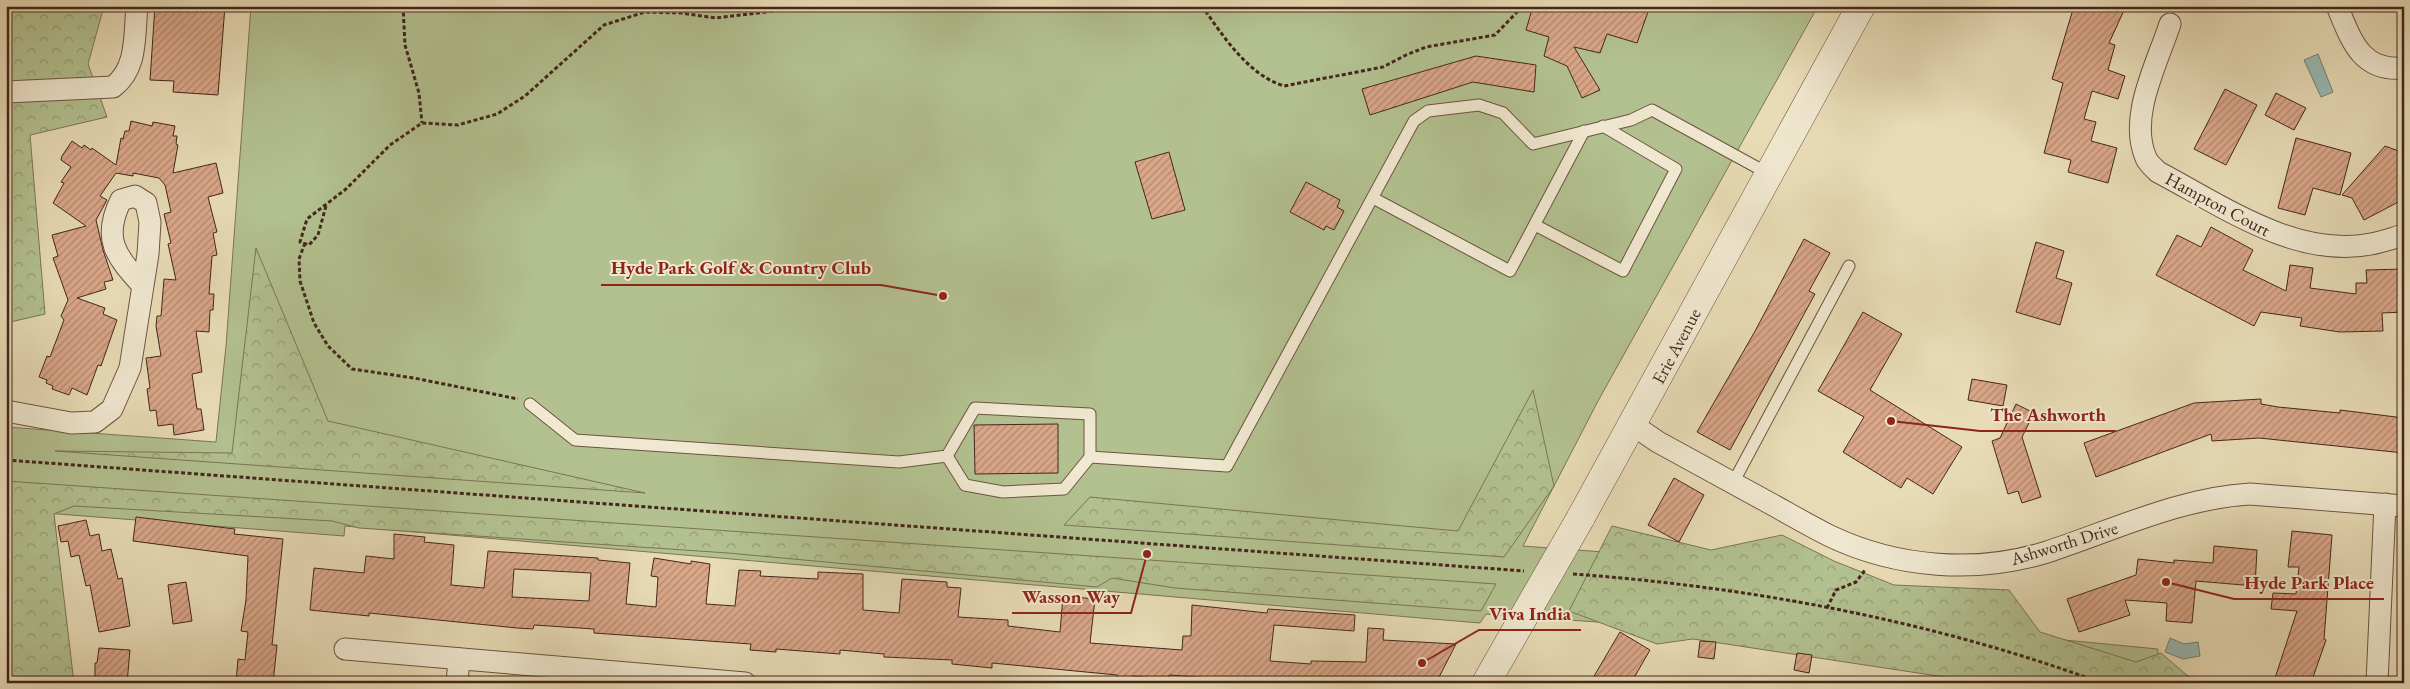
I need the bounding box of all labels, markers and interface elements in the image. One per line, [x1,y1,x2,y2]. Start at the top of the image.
street label: Hampton Court [2162,167,2275,241]
callout: Hyde Park Golf & Country Club [601,251,881,285]
text: Hyde Park Golf & Country Club [611,255,871,280]
street label: Erie Avenue [1646,304,1706,388]
callout: The Ashworth [1980,397,2116,431]
text: The Ashworth [1990,402,2106,427]
street label: Ashworth Drive [2007,516,2120,570]
callout: Hyde Park Place [2234,565,2384,599]
text: Hyde Park Place [2244,570,2374,595]
callout: Wasson Way [1012,579,1131,613]
text: Wasson Way [1022,584,1121,609]
callout: Viva India [1479,596,1581,630]
text: Viva India [1489,601,1572,626]

